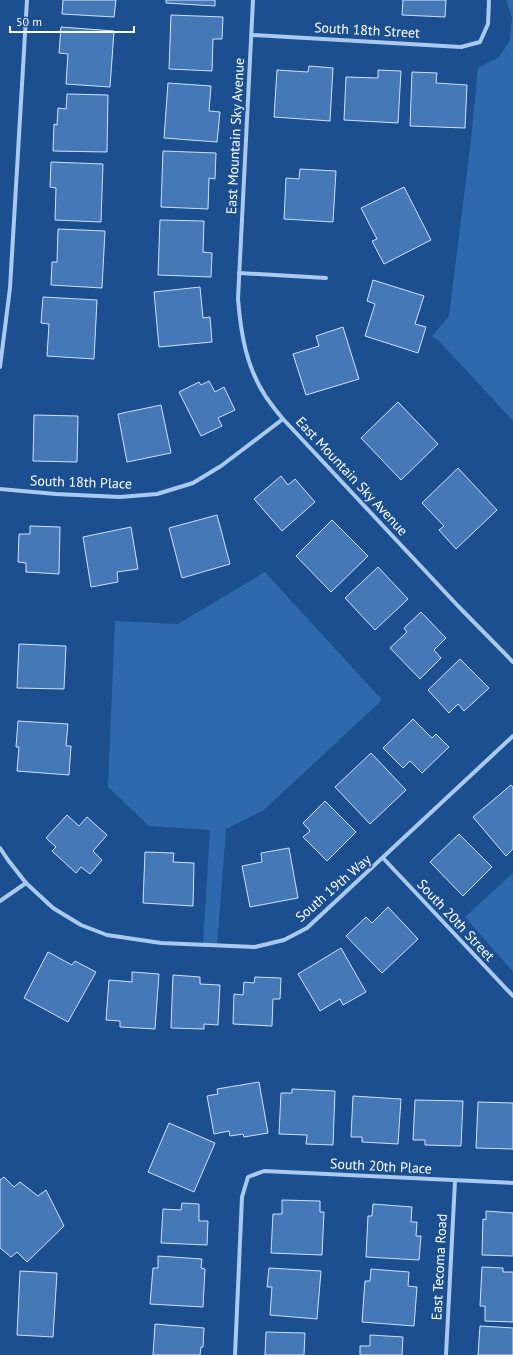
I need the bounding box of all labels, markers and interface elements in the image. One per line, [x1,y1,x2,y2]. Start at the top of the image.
scale bar [10,8,134,34]
text: 50 m [16,14,42,29]
street label: South 18th Street [314,18,421,42]
street label: East Mountain Sky Avenue [222,57,248,215]
street label: East Mountain Sky Avenue [292,413,412,539]
street label: South 18th Place [30,471,132,493]
street label: South 19th Way [292,850,375,926]
street label: South 20th Street [413,875,499,965]
street label: South 20th Place [330,1154,432,1178]
street label: East Tecoma Road [427,1213,451,1321]

